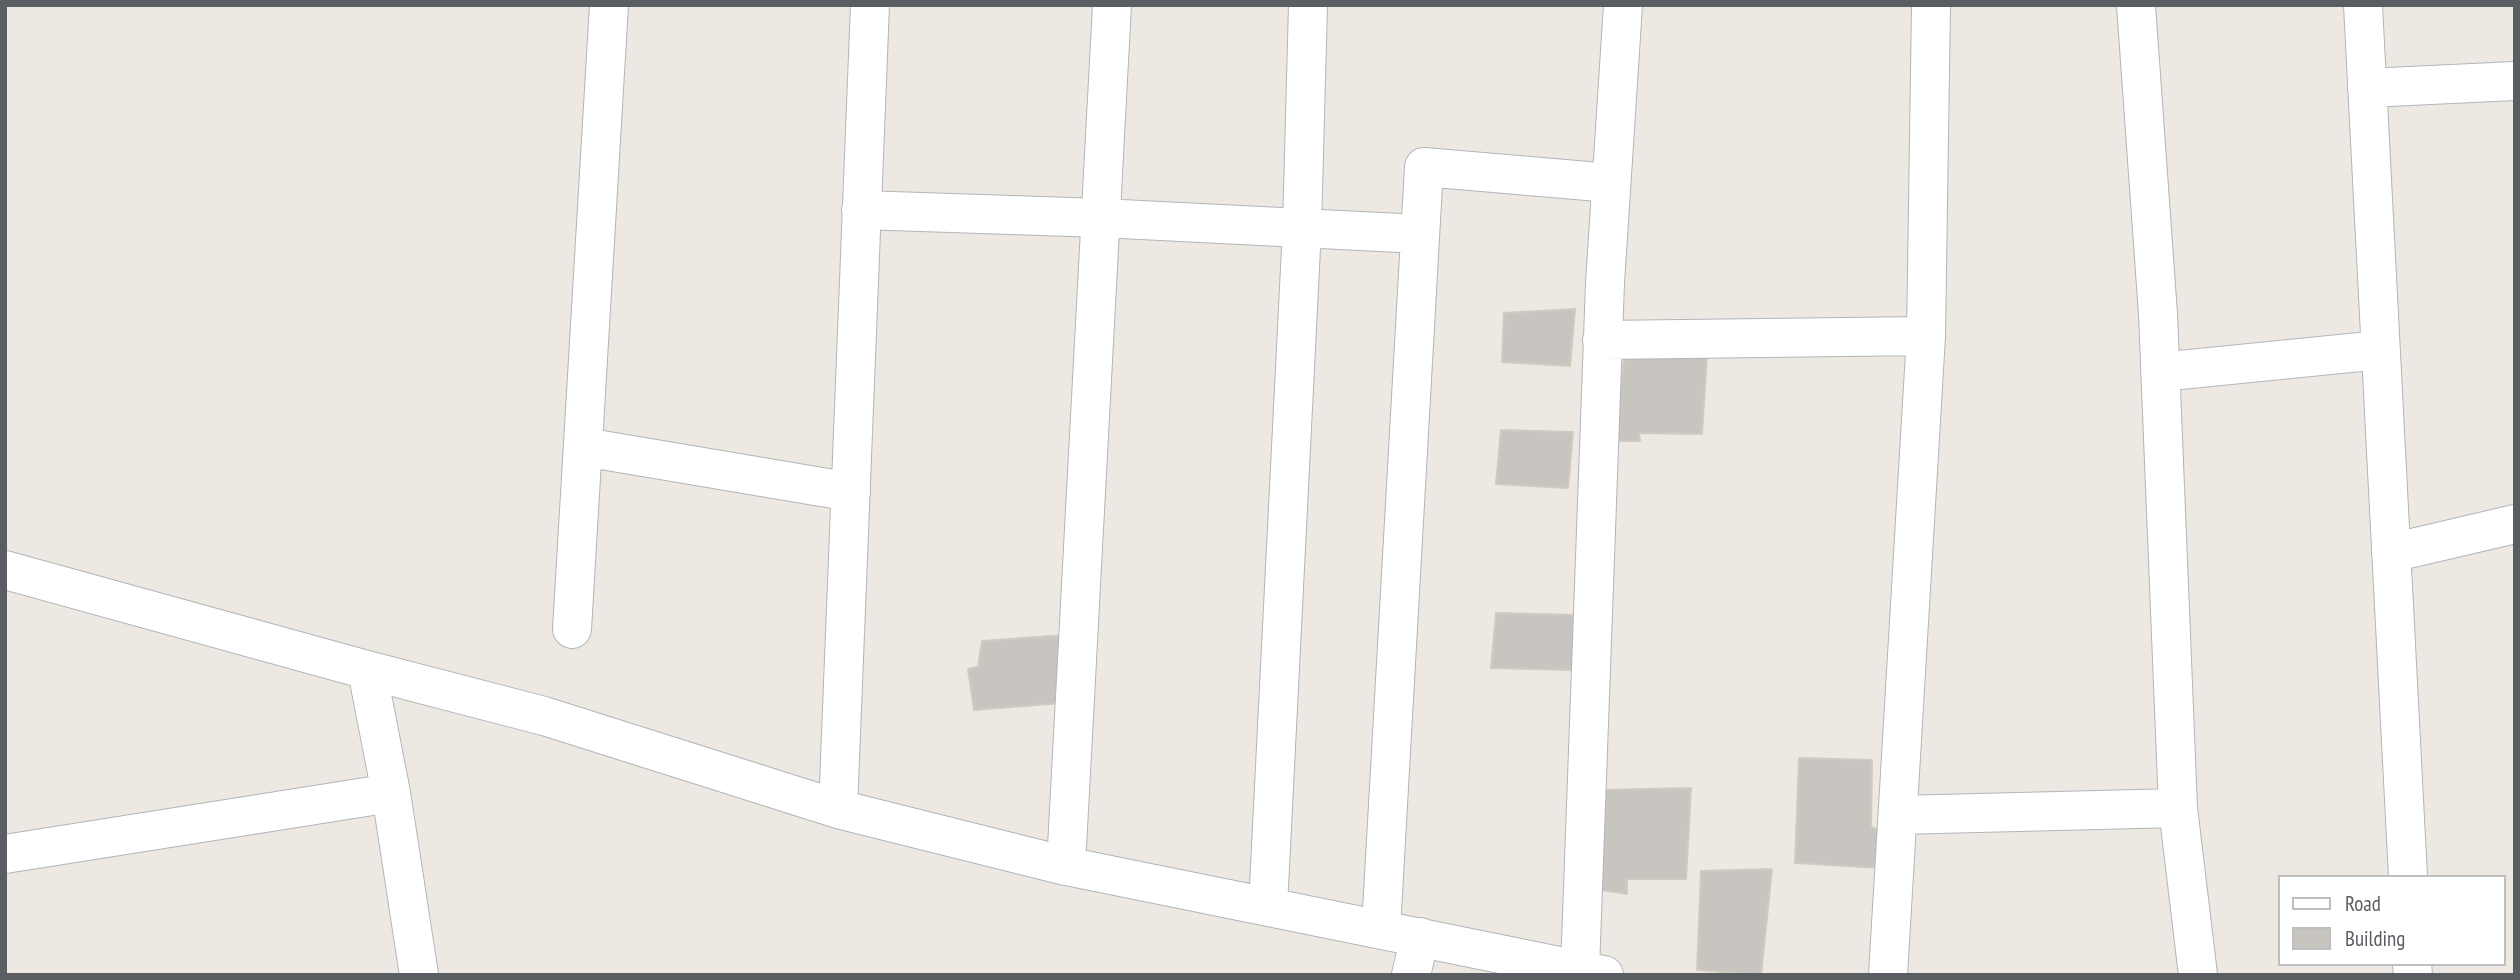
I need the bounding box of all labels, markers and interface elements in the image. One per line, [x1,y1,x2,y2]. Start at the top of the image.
legend [2278,875,2506,966]
text: Road [2345,890,2381,917]
text: Building [2345,925,2405,952]

